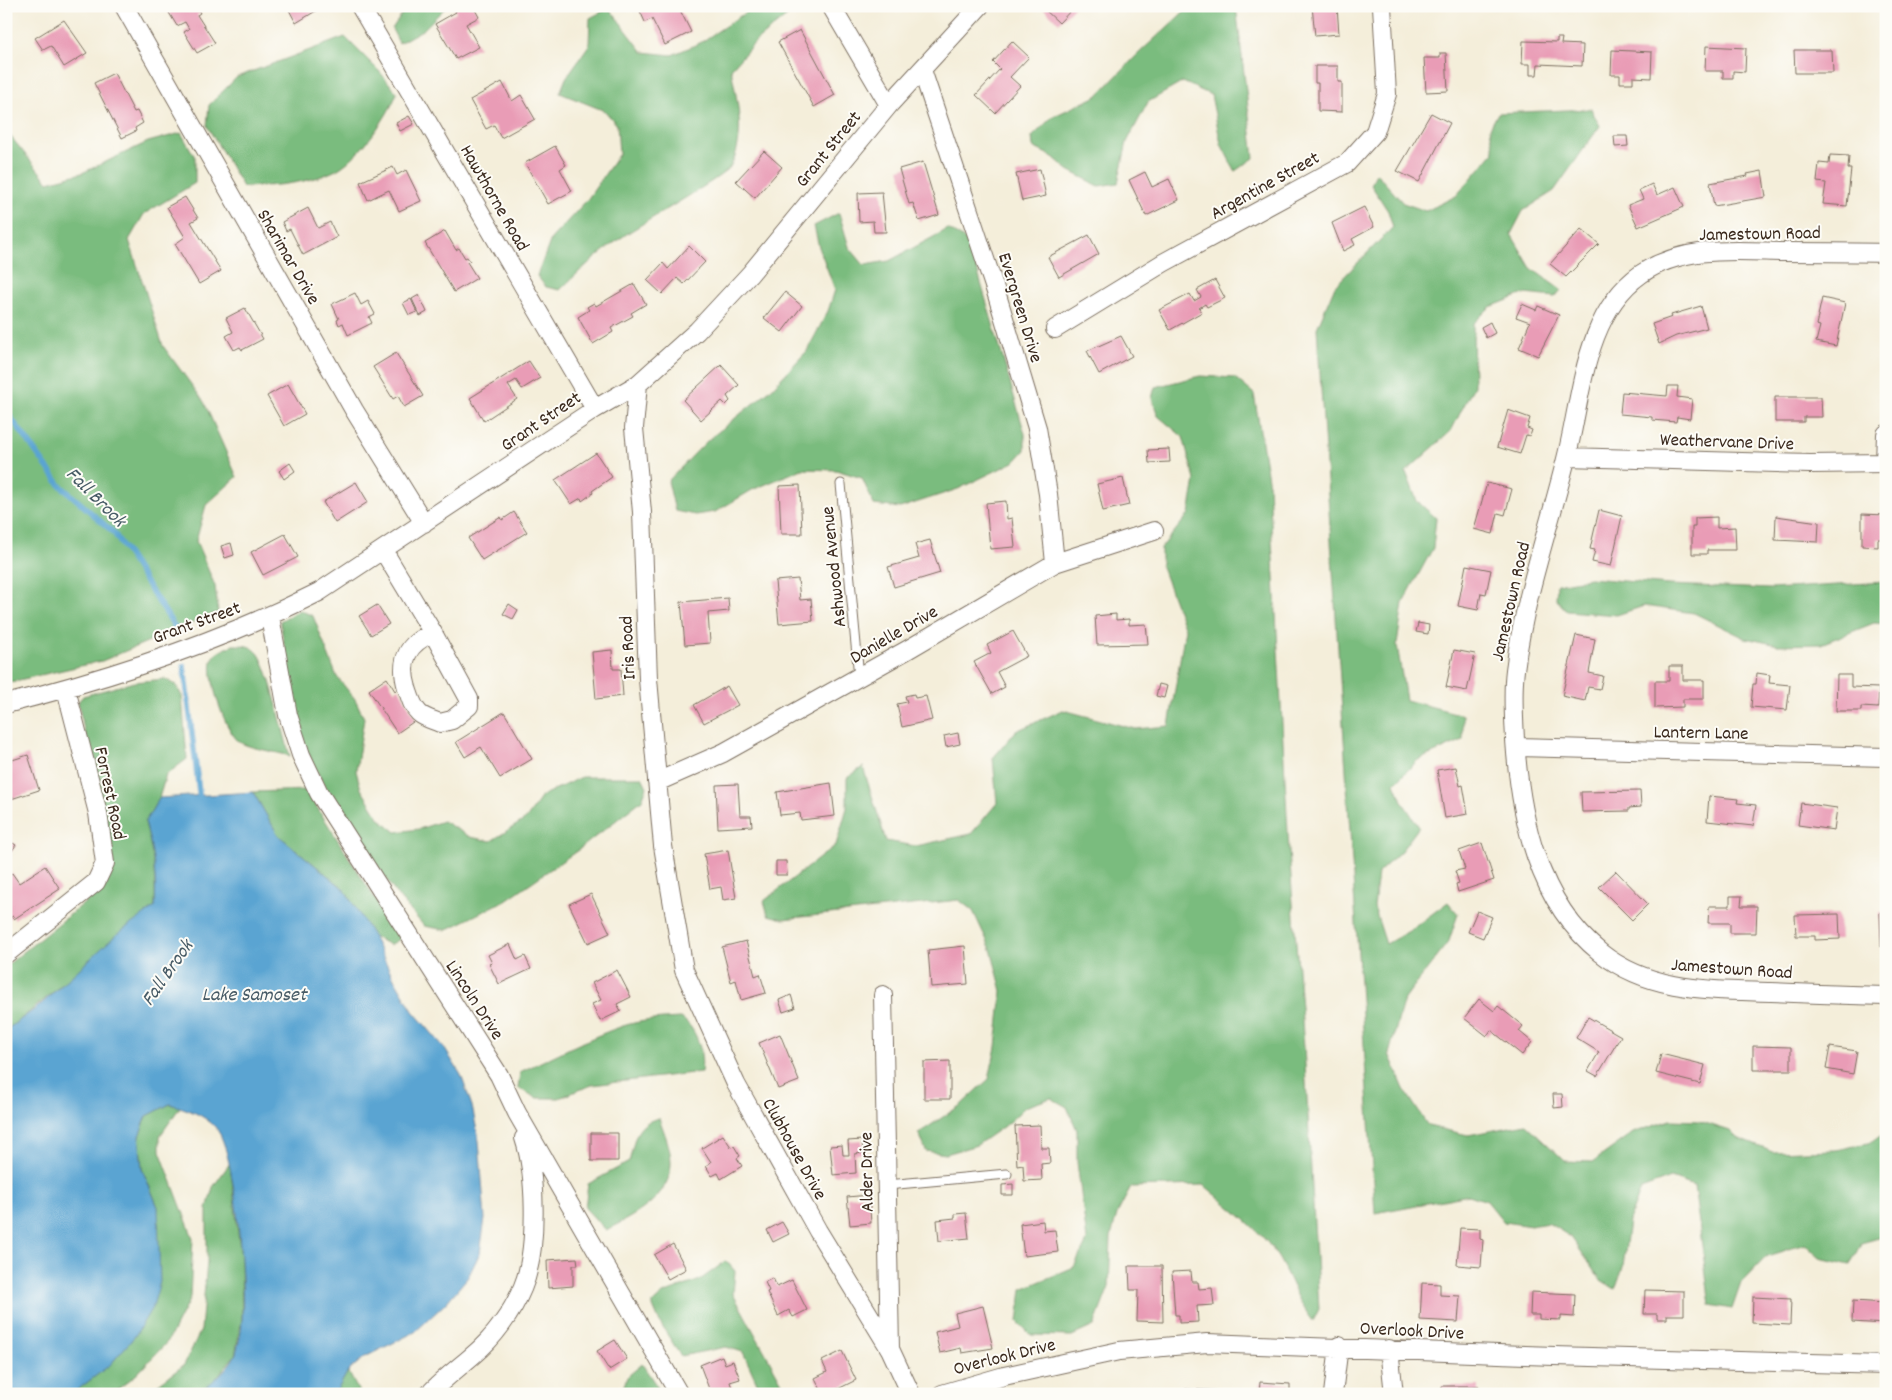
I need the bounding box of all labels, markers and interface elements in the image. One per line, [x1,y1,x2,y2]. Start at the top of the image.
street label: Grant Street [790,106,869,194]
street label: Hawthorne Road [451,140,534,257]
street label: Argentine Street [1206,146,1325,228]
street label: Sharimar Drive [249,205,325,311]
street label: Jamestown Road [1699,221,1821,250]
street label: Evergreen Drive [989,250,1048,366]
street label: Grant Street [496,386,588,460]
street label: Weathervane Drive [1659,428,1794,459]
water label: Fall Brook [58,462,133,536]
street label: Ashwood Avenue [816,505,855,628]
street label: Jamestown Road [1486,540,1539,664]
street label: Grant Street [149,596,245,653]
street label: Danielle Drive [846,600,944,672]
street label: Iris Road [614,615,645,681]
street label: Lantern Lane [1653,720,1749,749]
street label: Forrest Road [86,745,132,843]
water label: Fall Brook [135,933,203,1013]
street label: Jamestown Road [1670,953,1793,988]
street label: Lincoln Drive [437,956,509,1046]
water label: Lake Samoset [202,982,308,1010]
street label: Clubhouse Drive [754,1094,832,1206]
street label: Alder Drive [854,1132,883,1212]
street label: Overlook Drive [1359,1316,1465,1349]
street label: Overlook Drive [951,1333,1059,1384]

